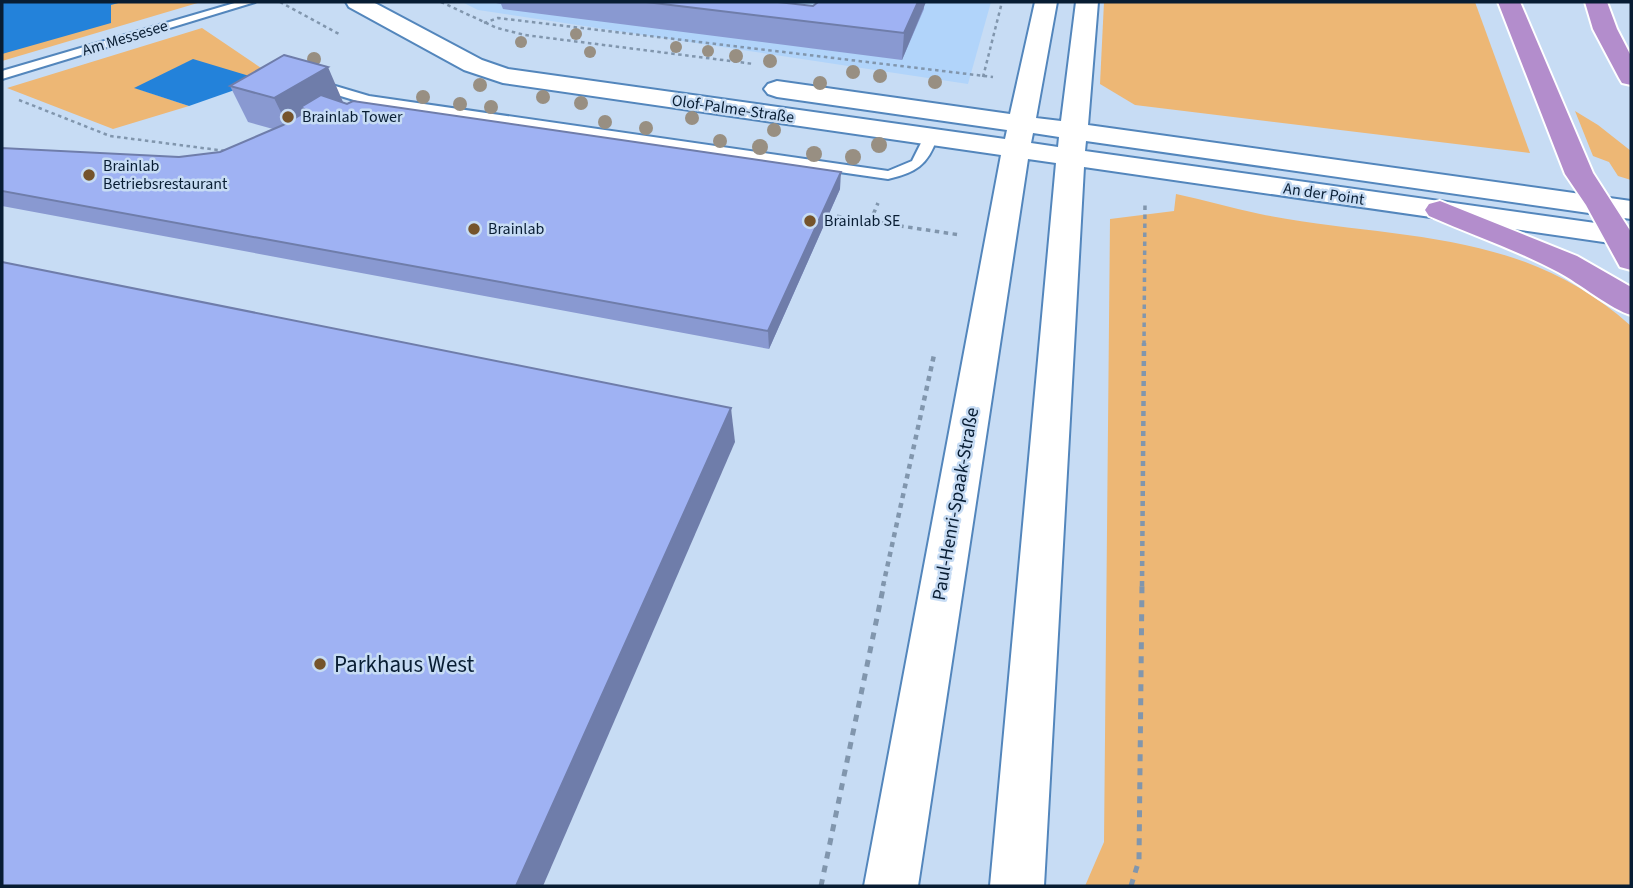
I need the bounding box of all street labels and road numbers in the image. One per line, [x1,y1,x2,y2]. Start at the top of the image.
street label: Am Messesee [79,15,171,61]
street label: Olof-Palme-Straße [670,90,796,128]
street label: An der Point [1282,177,1367,211]
street label: Paul-Henri-Spaak-Straße [926,405,986,603]

